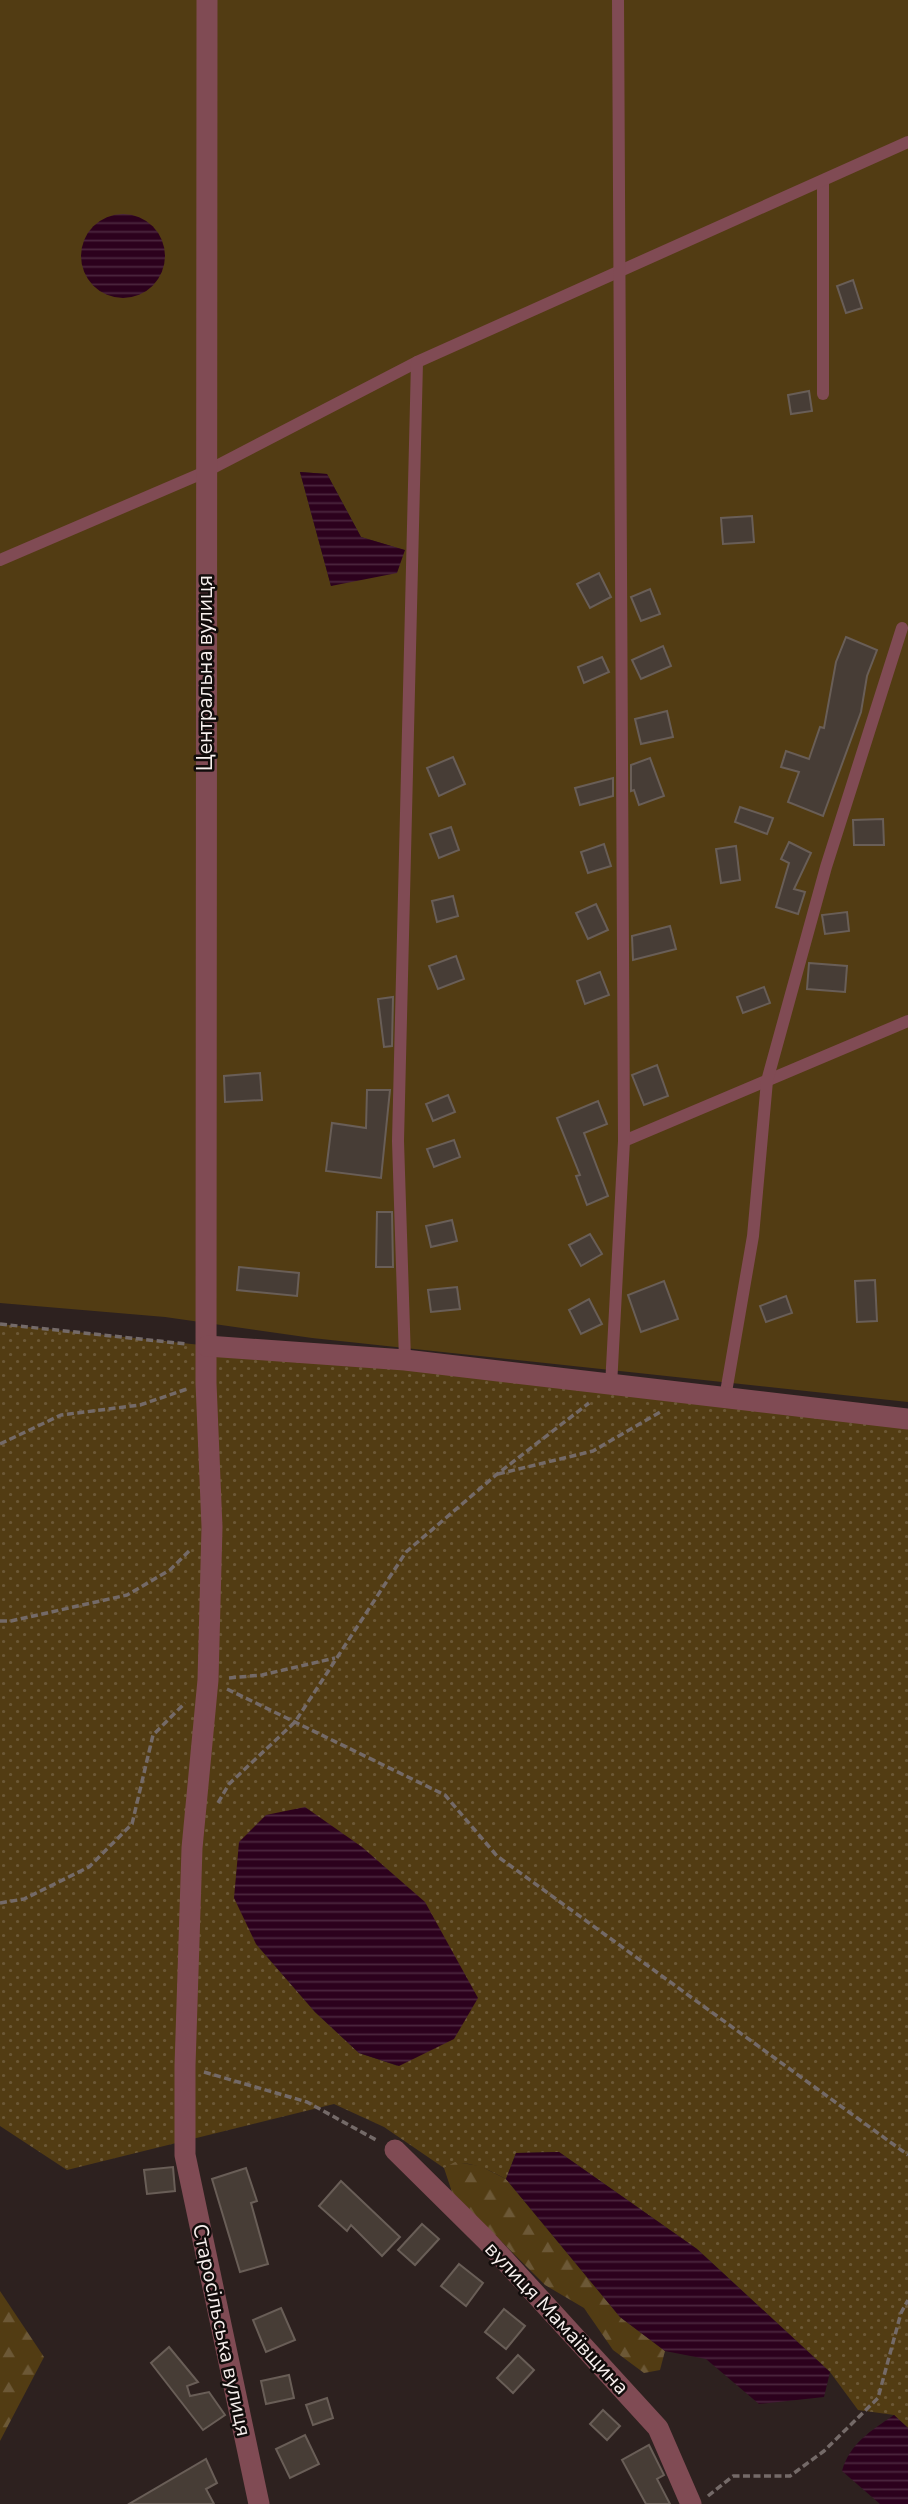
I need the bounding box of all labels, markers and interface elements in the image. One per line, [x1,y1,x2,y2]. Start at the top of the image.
street label: Центральна вулиця [191,575,219,771]
street label: Старосільська вулиця [186,2221,258,2439]
street label: вулиця Мамаївщина [479,2235,635,2401]

